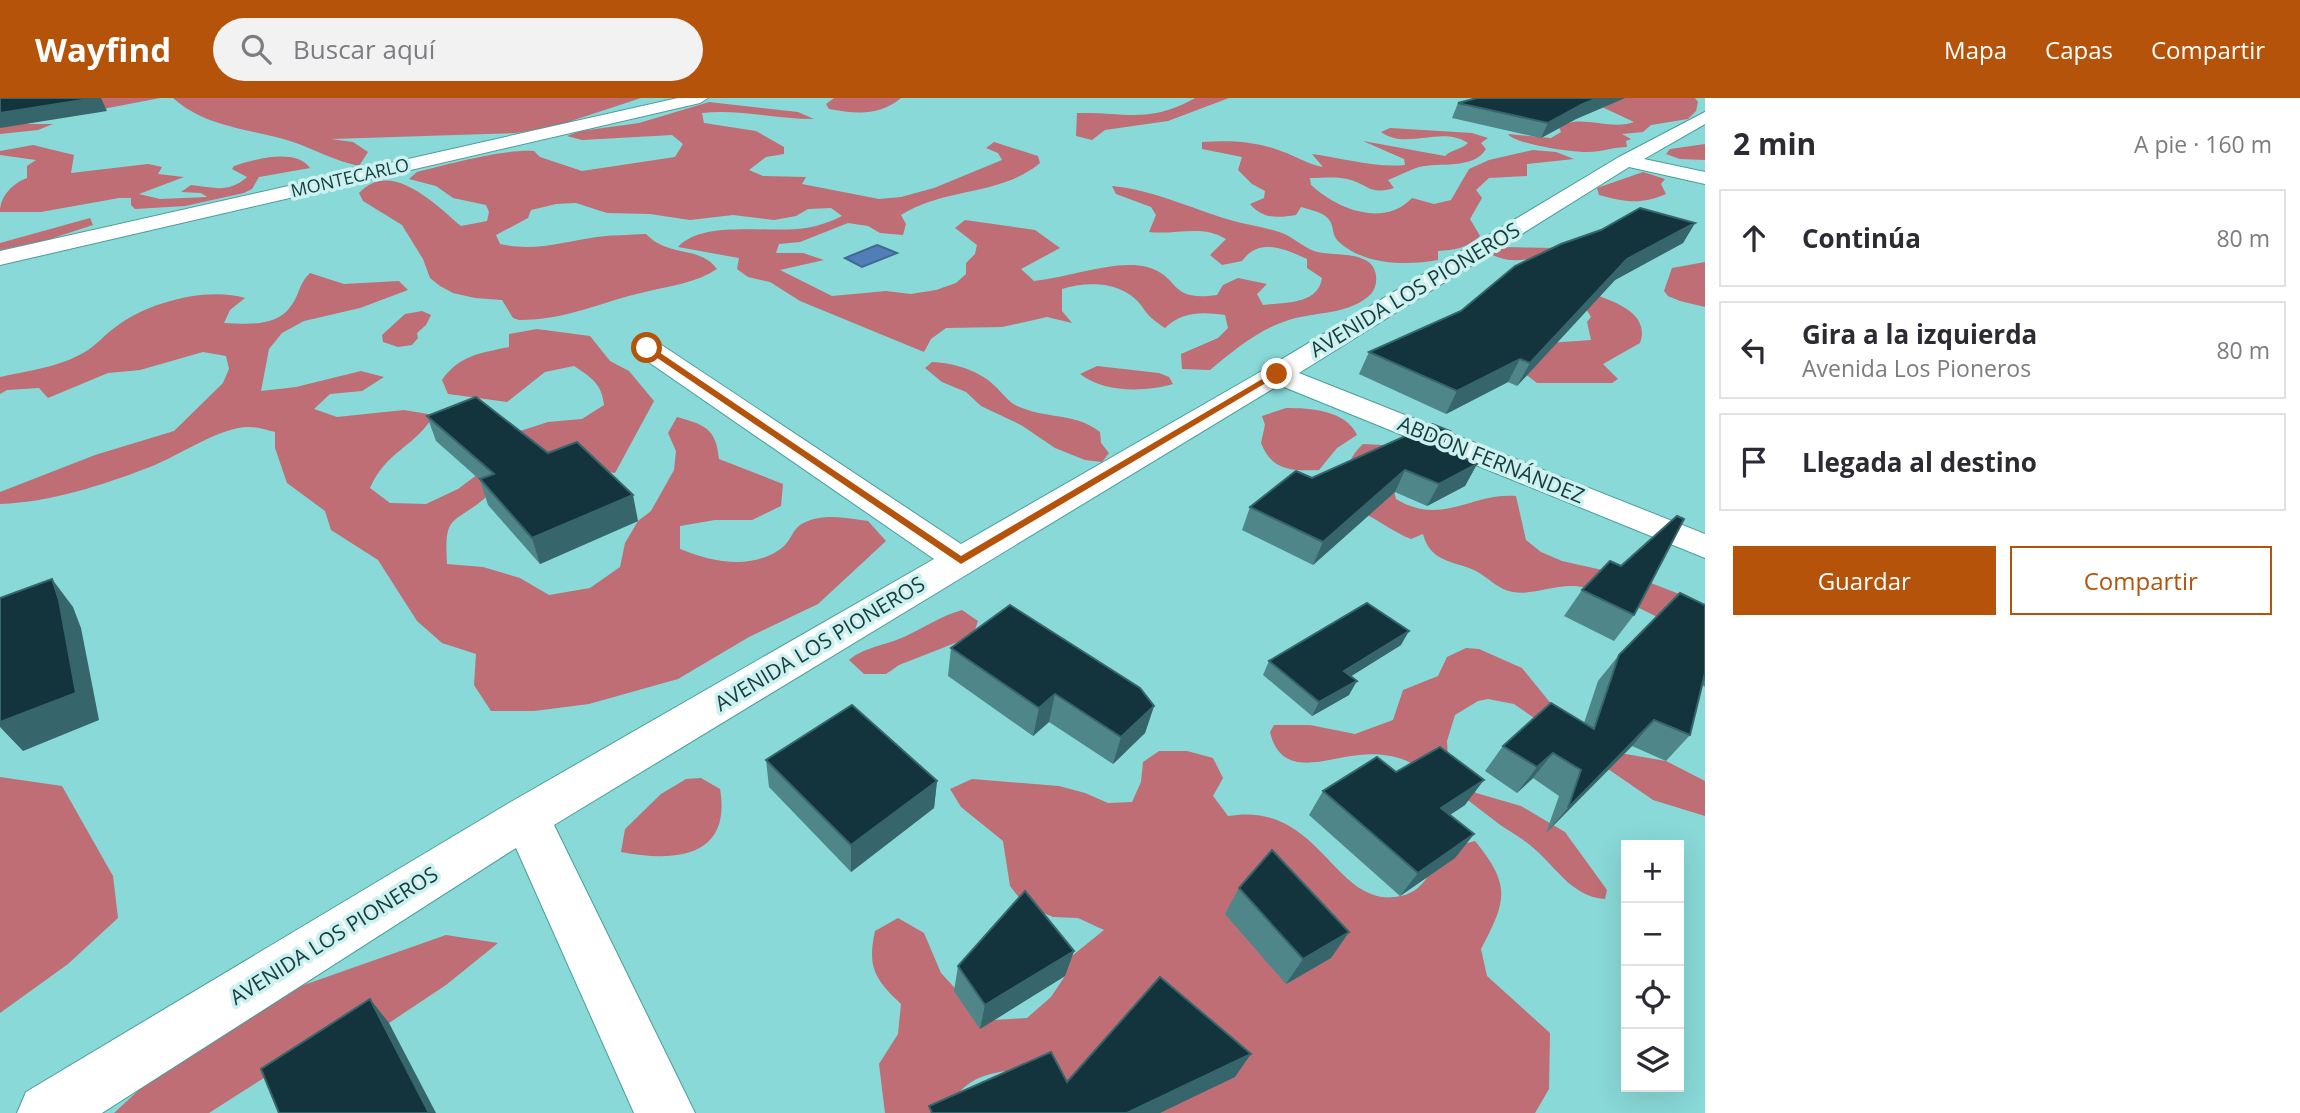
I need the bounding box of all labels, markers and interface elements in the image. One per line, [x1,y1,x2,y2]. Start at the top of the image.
search box [213,18,703,81]
text: Wayfind [35,27,171,72]
icon: search [237,30,275,68]
text: Buscar aquí [293,31,435,67]
text: Mapa [1944,33,2007,66]
text: Capas [2045,33,2113,66]
text: Compartir [2151,33,2265,66]
text: 2 min [1733,123,1816,164]
text: A pie · 160 m [2134,128,2272,160]
street label: MONTECARLO [288,152,411,202]
street label: AVENIDA LOS PIONEROS [1304,215,1525,363]
icon: ahead [1735,219,1773,257]
text: Continúa [1802,220,1921,256]
text: 80 m [2216,222,2270,254]
text: Gira a la izquierda [1802,316,2037,352]
icon: left [1735,331,1773,369]
route start [631,332,662,363]
text: 80 m [2216,334,2270,366]
text: Avenida Los Pioneros [1802,352,2031,384]
route end [1261,358,1292,389]
street label: ABDON FERNÁNDEZ [1394,409,1589,509]
icon: arrive [1735,443,1773,481]
text: Llegada al destino [1802,444,2037,480]
button: Guardar [1733,546,1996,615]
button: Compartir [2010,546,2272,615]
street label: AVENIDA LOS PIONEROS [709,569,930,717]
map controls [1621,840,1684,1092]
button: + [1621,840,1684,903]
street label: AVENIDA LOS PIONEROS [224,860,443,1011]
button: − [1621,903,1684,966]
button: locate [1621,966,1684,1029]
button: layers [1621,1029,1684,1092]

